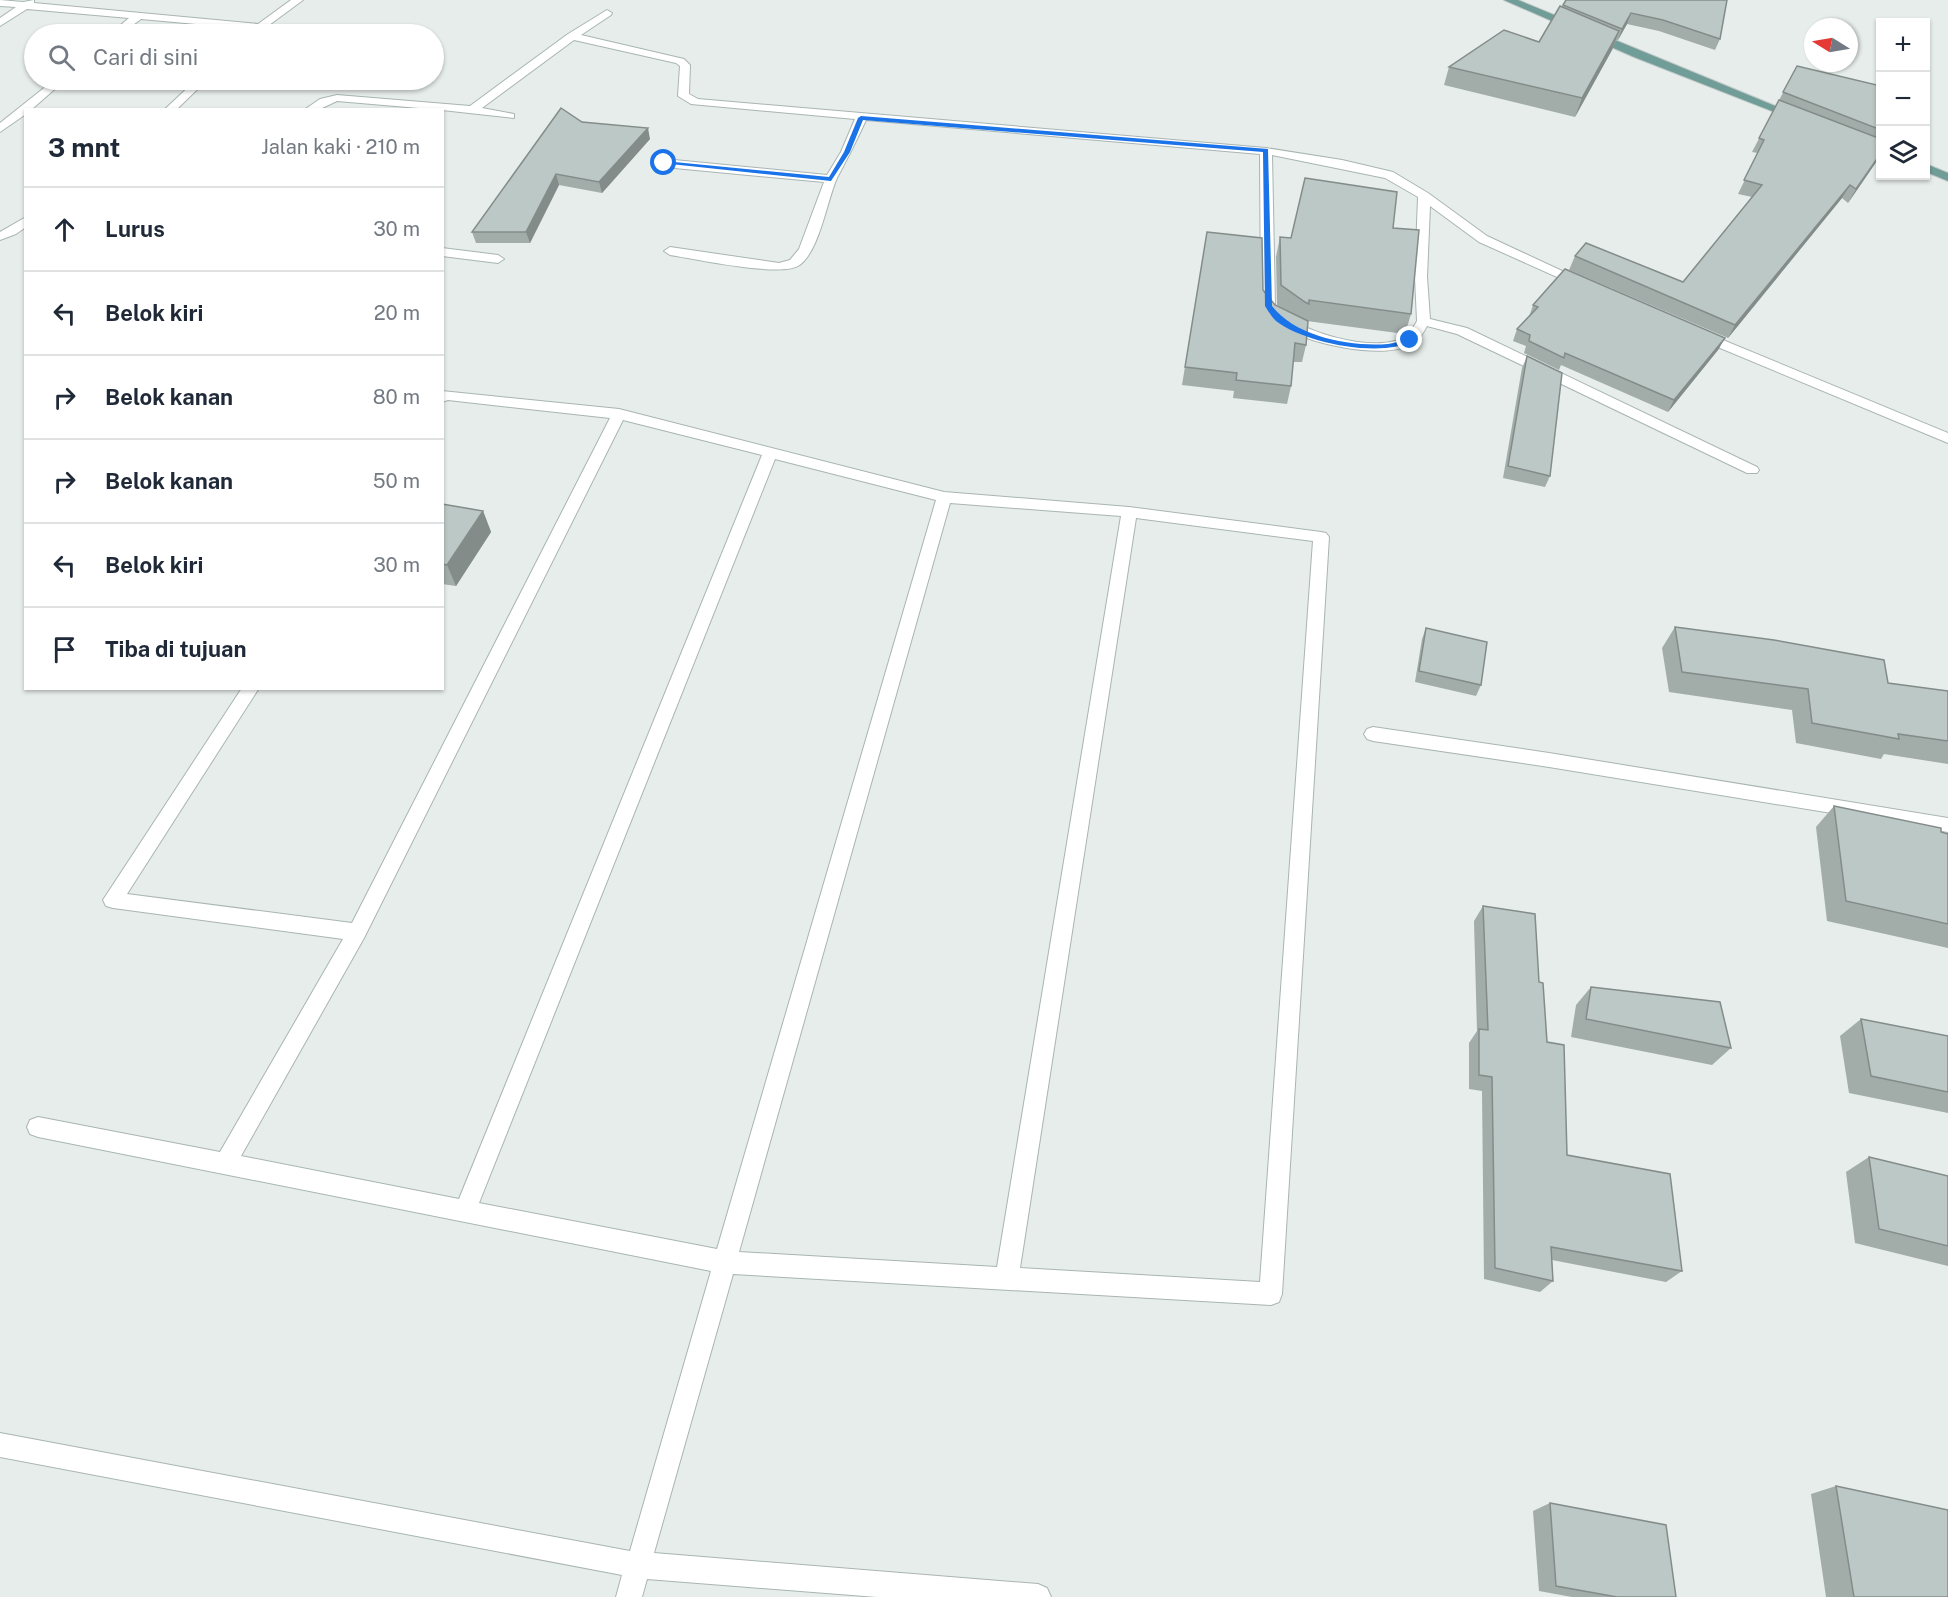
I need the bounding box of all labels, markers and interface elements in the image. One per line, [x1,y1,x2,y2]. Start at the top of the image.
north arrow [1804,18,1858,72]
map controls [1876,18,1930,180]
button: + [1876,18,1930,72]
search box [24,24,444,90]
icon: search [45,41,78,74]
text: Cari di sini [93,44,198,70]
button: − [1876,72,1930,126]
button: layers [1876,126,1930,180]
text: 3 mnt [48,132,120,163]
text: Jalan kaki · 210 m [261,135,420,159]
route start [650,149,676,175]
icon: ahead [48,213,81,246]
text: Lurus [105,216,165,242]
text: 30 m [373,217,420,241]
icon: left [48,297,81,330]
text: Belok kiri [105,300,203,326]
text: 20 m [374,301,420,325]
route end [1396,326,1422,352]
icon: right [48,381,81,414]
text: Belok kanan [105,384,233,410]
text: 80 m [373,385,420,409]
icon: right [48,465,81,498]
text: Belok kanan [105,468,233,494]
text: 50 m [373,469,420,493]
icon: left [48,549,81,582]
text: Belok kiri [105,552,203,578]
text: 30 m [373,553,420,577]
icon: arrive [48,633,81,666]
text: Tiba di tujuan [105,636,246,662]

